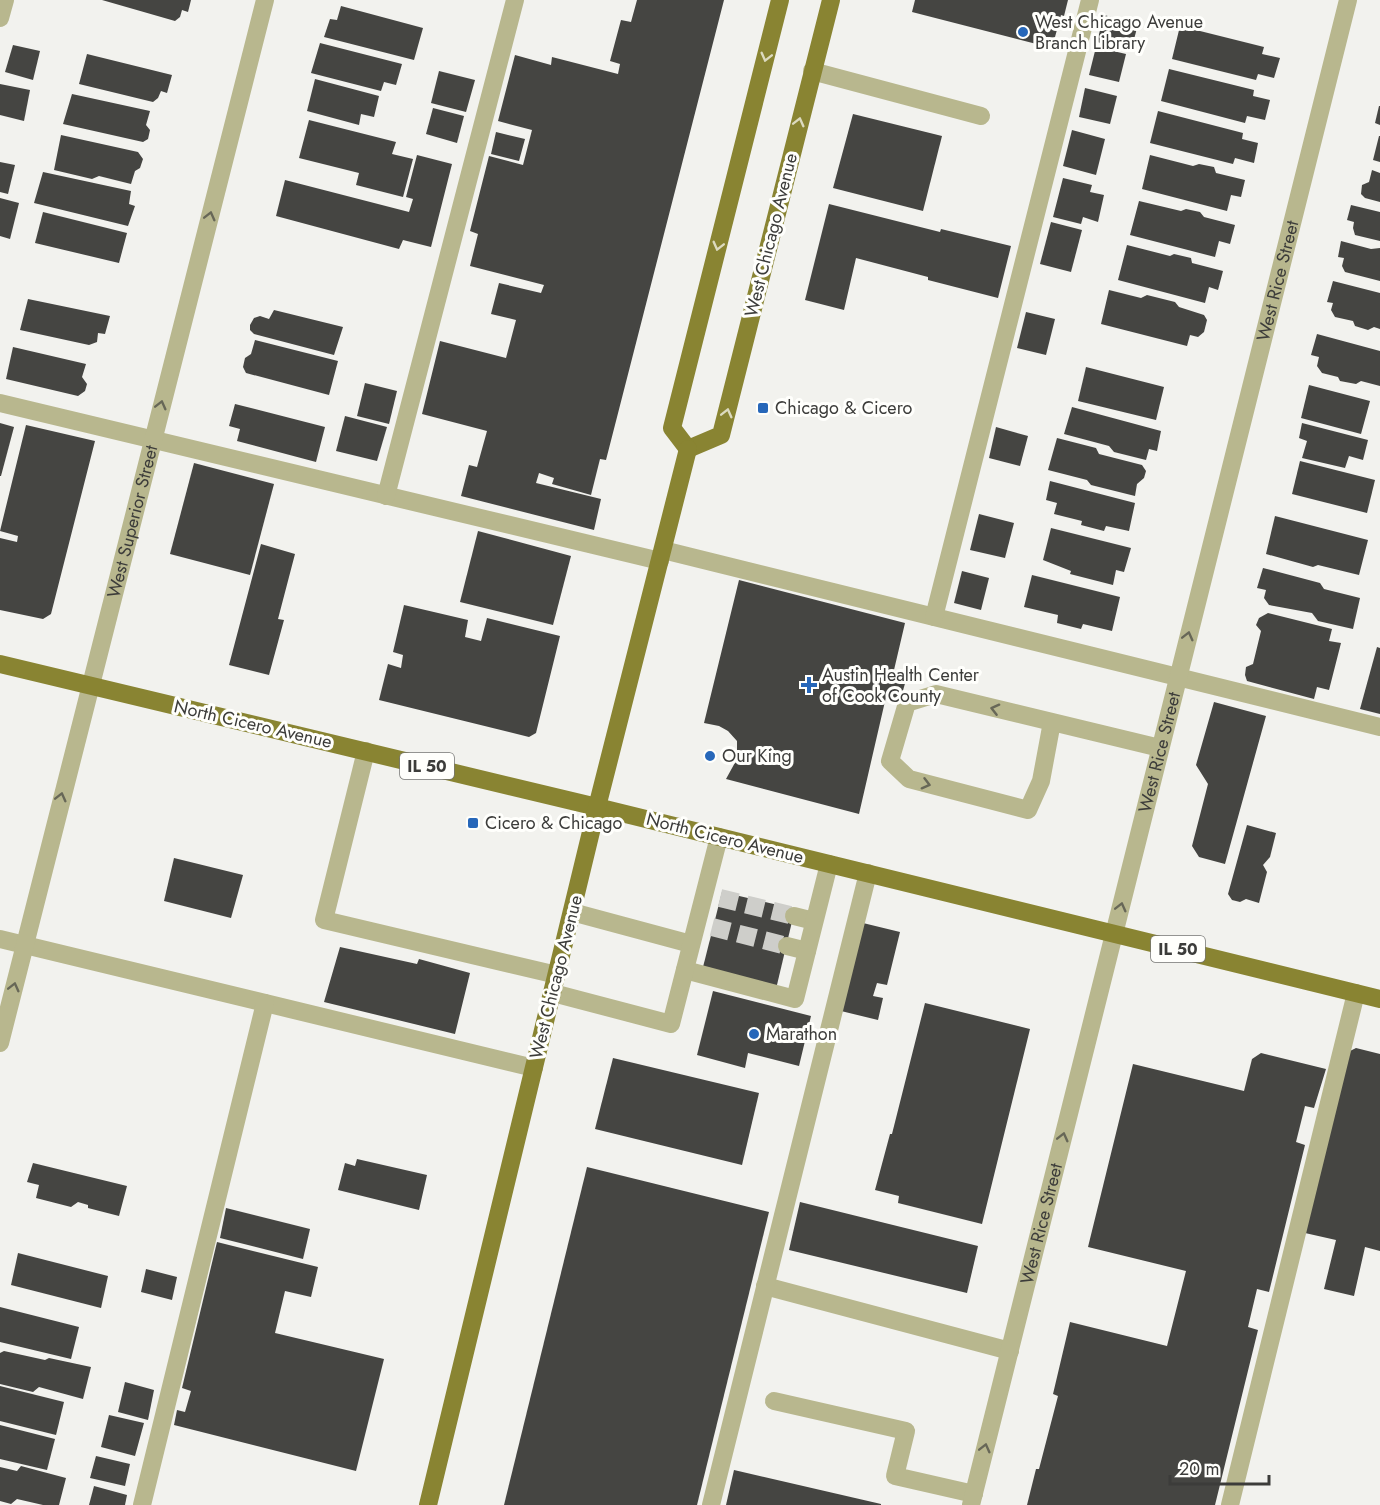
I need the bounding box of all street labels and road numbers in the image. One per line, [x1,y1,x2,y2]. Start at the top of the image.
street label: West Chicago Avenue [738,150,804,320]
street label: West Rice Street [1250,217,1305,344]
street label: West Superior Street [101,442,165,601]
street label: West Rice Street [1132,688,1187,815]
street label: North Cicero Avenue [172,693,334,755]
road number: IL 50 [400,753,454,779]
street label: North Cicero Avenue [644,806,806,870]
street label: West Chicago Avenue [523,892,589,1062]
road number: IL 50 [1151,936,1205,962]
street label: West Rice Street [1014,1160,1069,1287]

